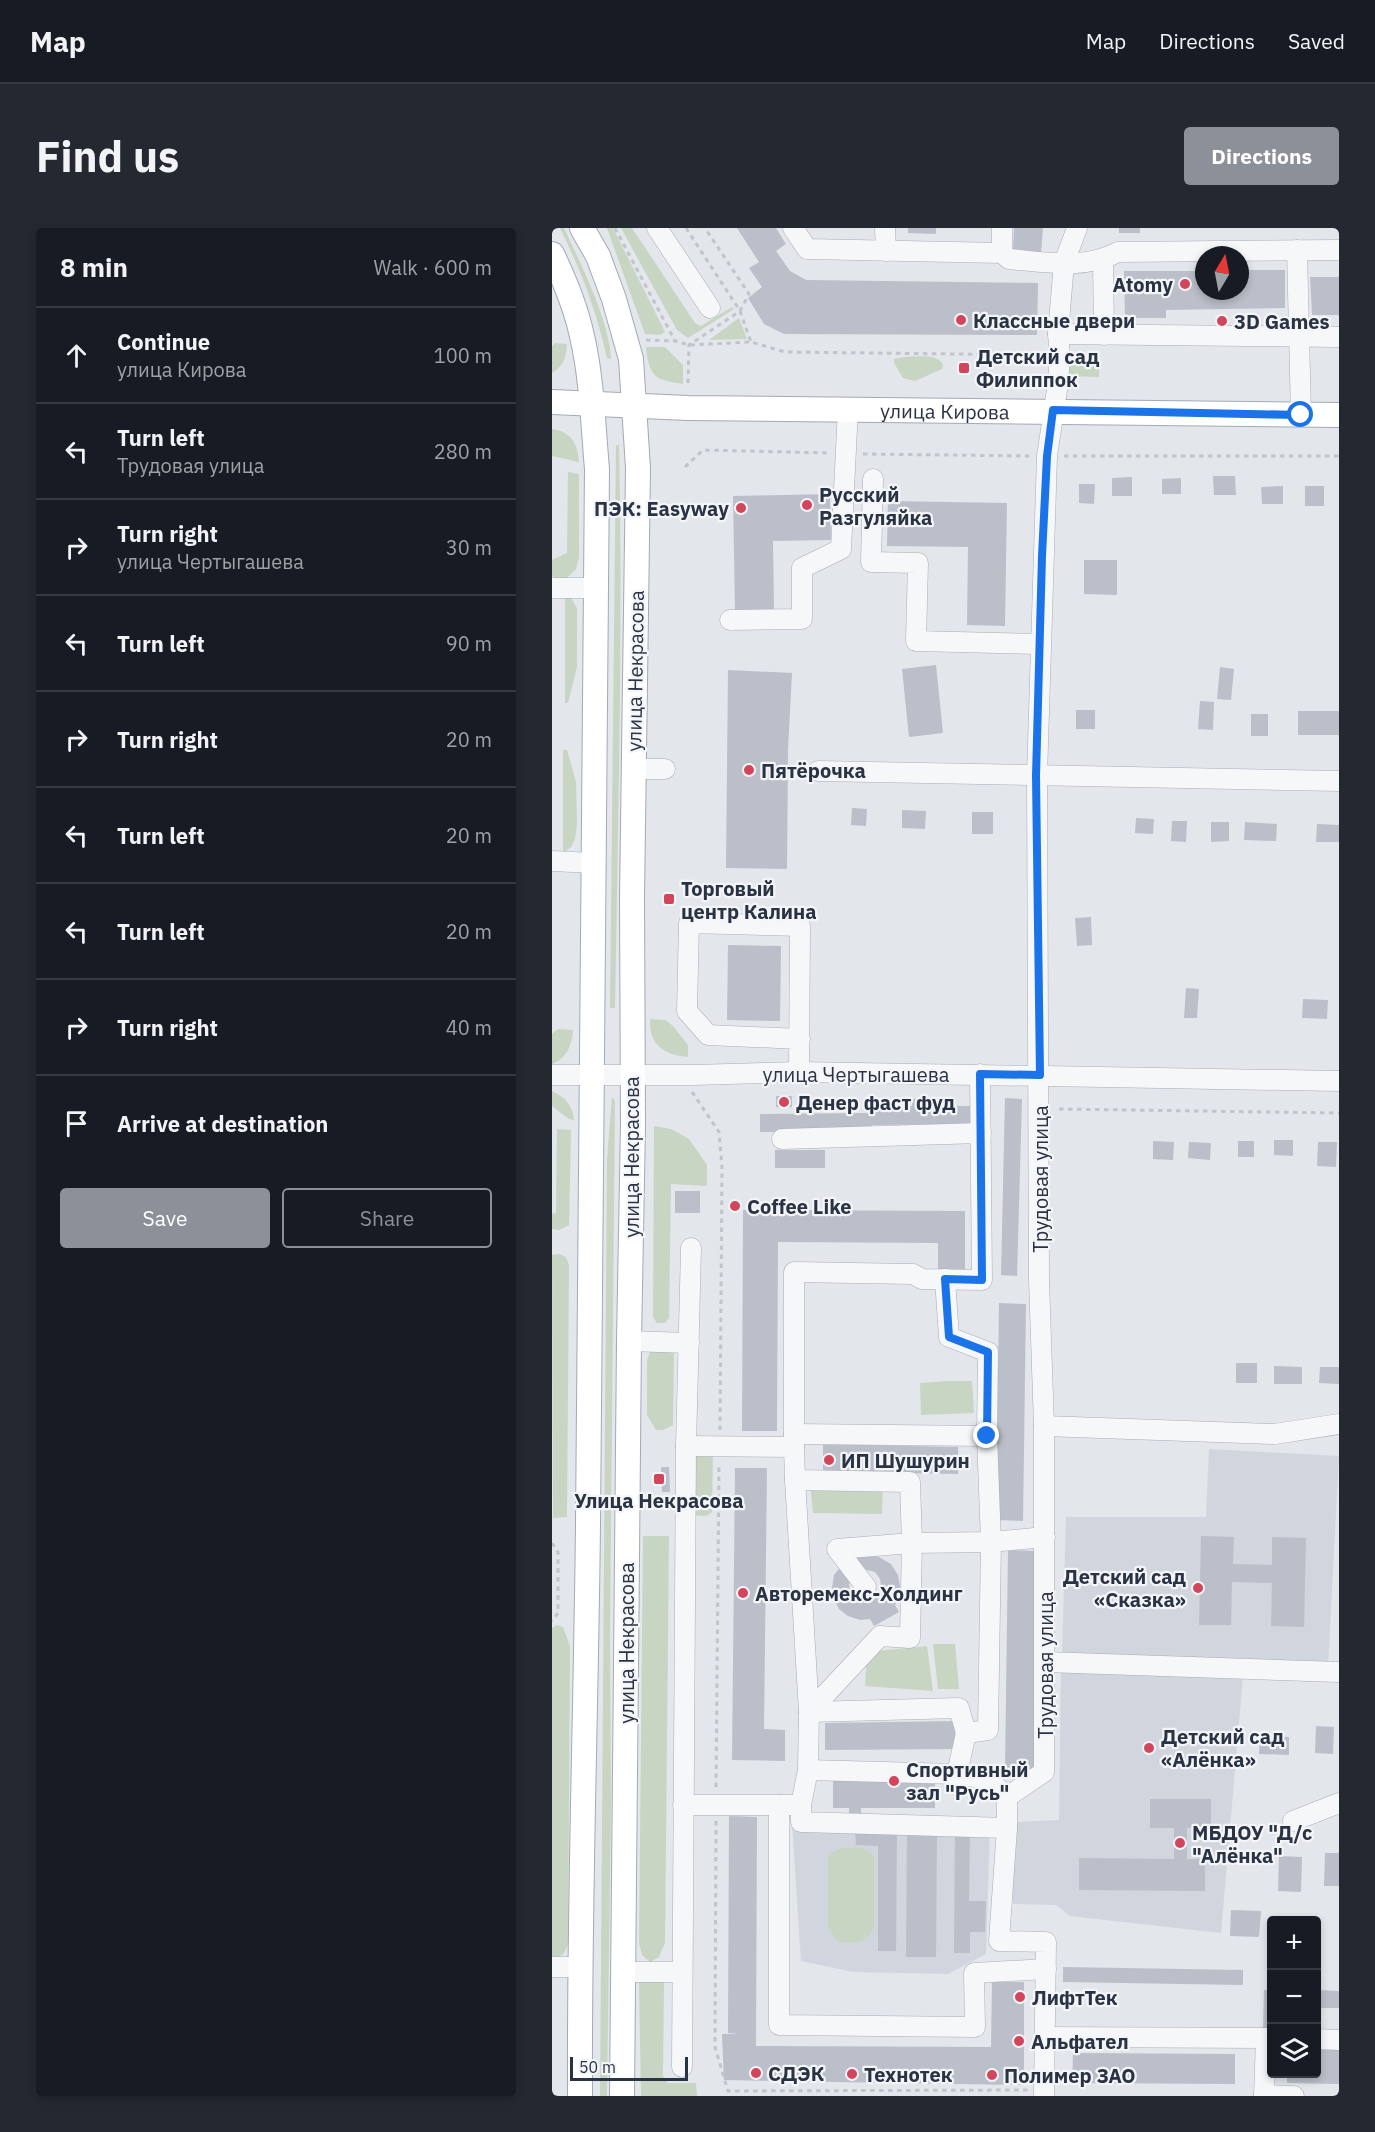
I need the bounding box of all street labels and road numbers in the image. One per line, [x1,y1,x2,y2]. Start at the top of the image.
street label: улица Кирова [880,397,1010,425]
street label: улица Некрасова [620,590,650,752]
street label: улица Чертыгашева [762,1061,950,1088]
street label: улица Некрасова [618,1076,645,1238]
street label: Трудовая улица [1027,1105,1054,1253]
street label: улица Некрасова [613,1562,640,1724]
street label: Трудовая улица [1032,1591,1059,1739]

